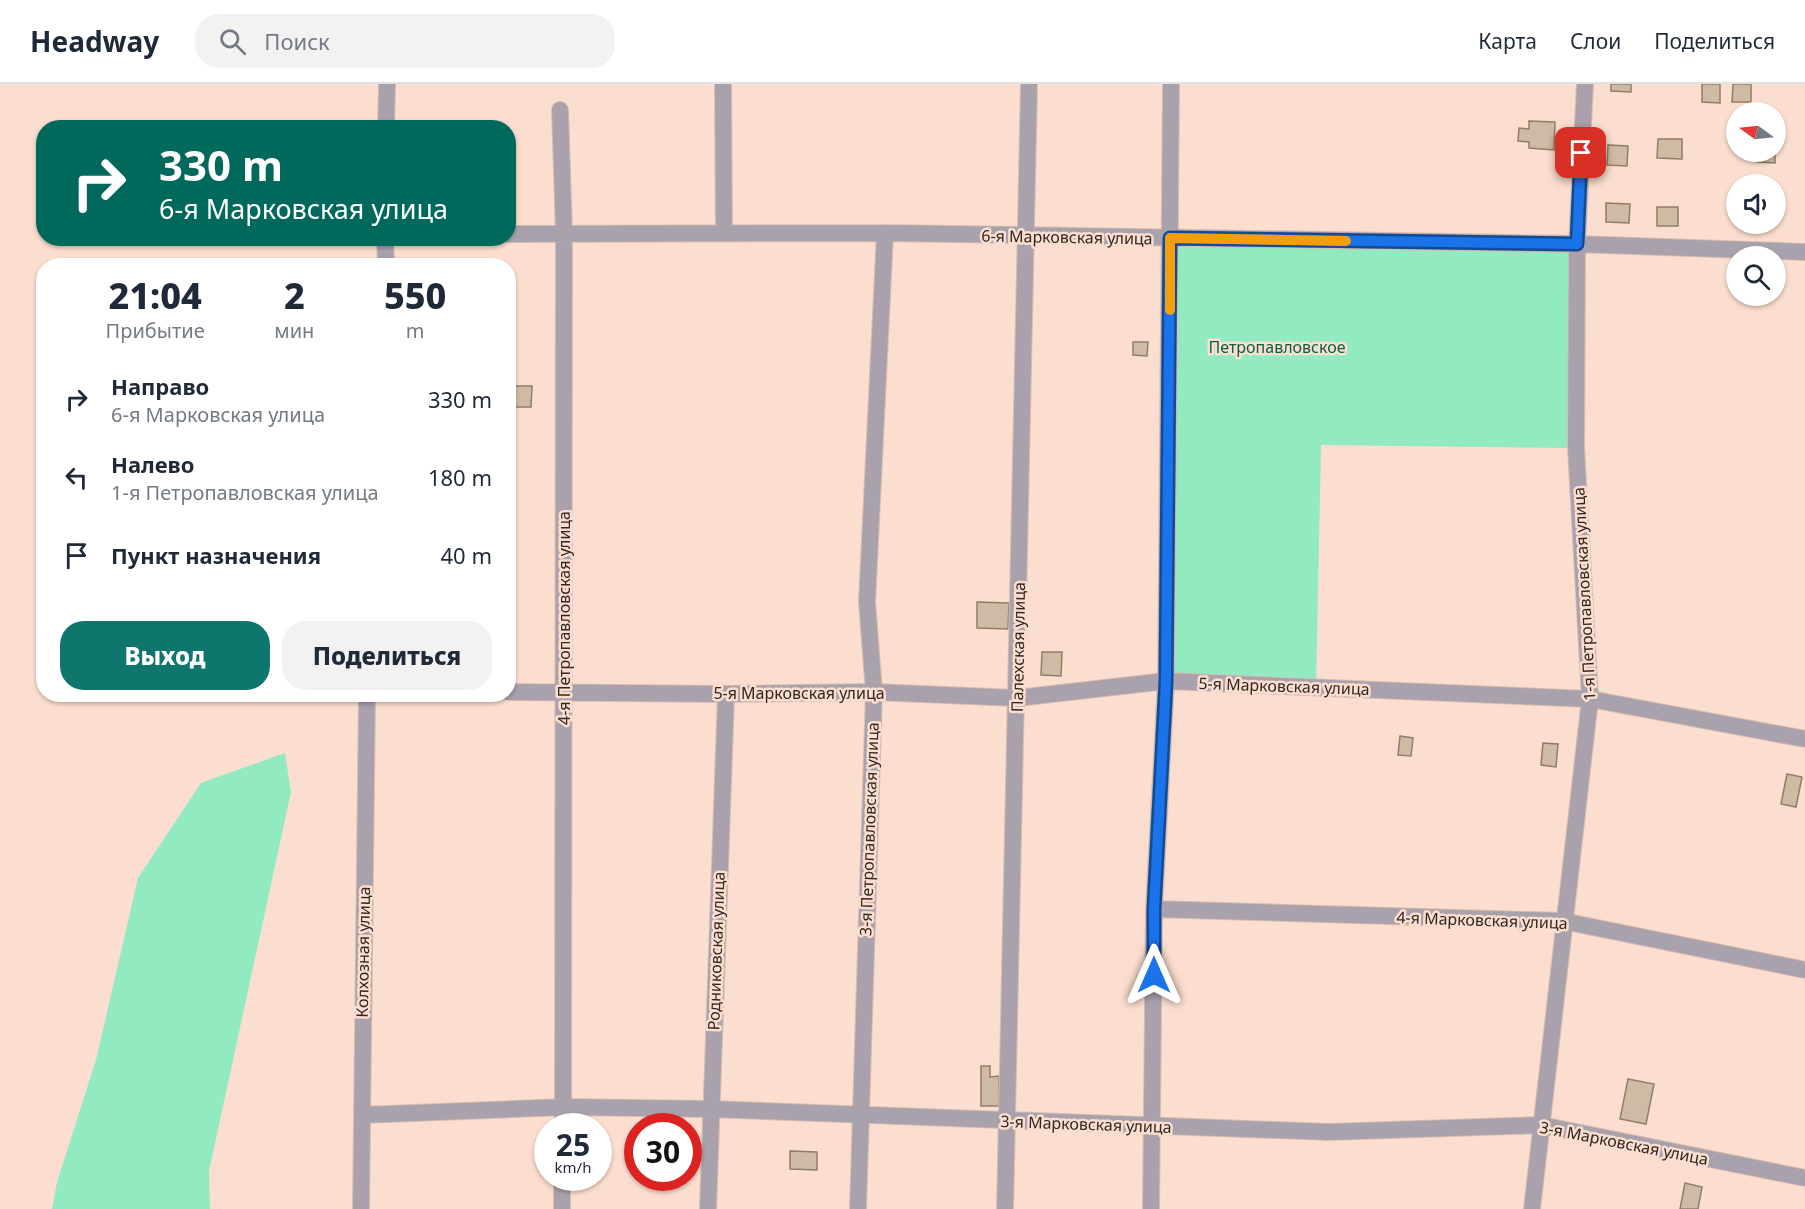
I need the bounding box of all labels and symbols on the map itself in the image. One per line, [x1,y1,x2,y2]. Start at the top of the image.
north arrow [1726,102,1786,162]
pin [1555,127,1606,178]
street label: 6-я Марковская улица [981,225,1153,249]
park label: Петропавловское [1209,336,1346,358]
street label: 1-я Петропавловская улица [1567,487,1601,701]
street label: 4-я Петропавловская улица [553,511,575,725]
street label: Палехская улица [1006,582,1030,712]
street label: 5-я Марковская улица [1198,672,1370,700]
street label: 5-я Марковская улица [713,682,885,704]
street label: 3-я Петропавловская улица [854,722,884,936]
street label: Родниковская улица [702,871,730,1031]
street label: Колхозная улица [351,886,375,1018]
street label: 4-я Марковская улица [1396,906,1568,934]
position arrow [1122,943,1186,1007]
street label: 3-я Марковская улица [1000,1110,1172,1138]
speed limit sign: 30 [624,1113,702,1191]
street label: 3-я Марковская улица [1538,1116,1710,1170]

